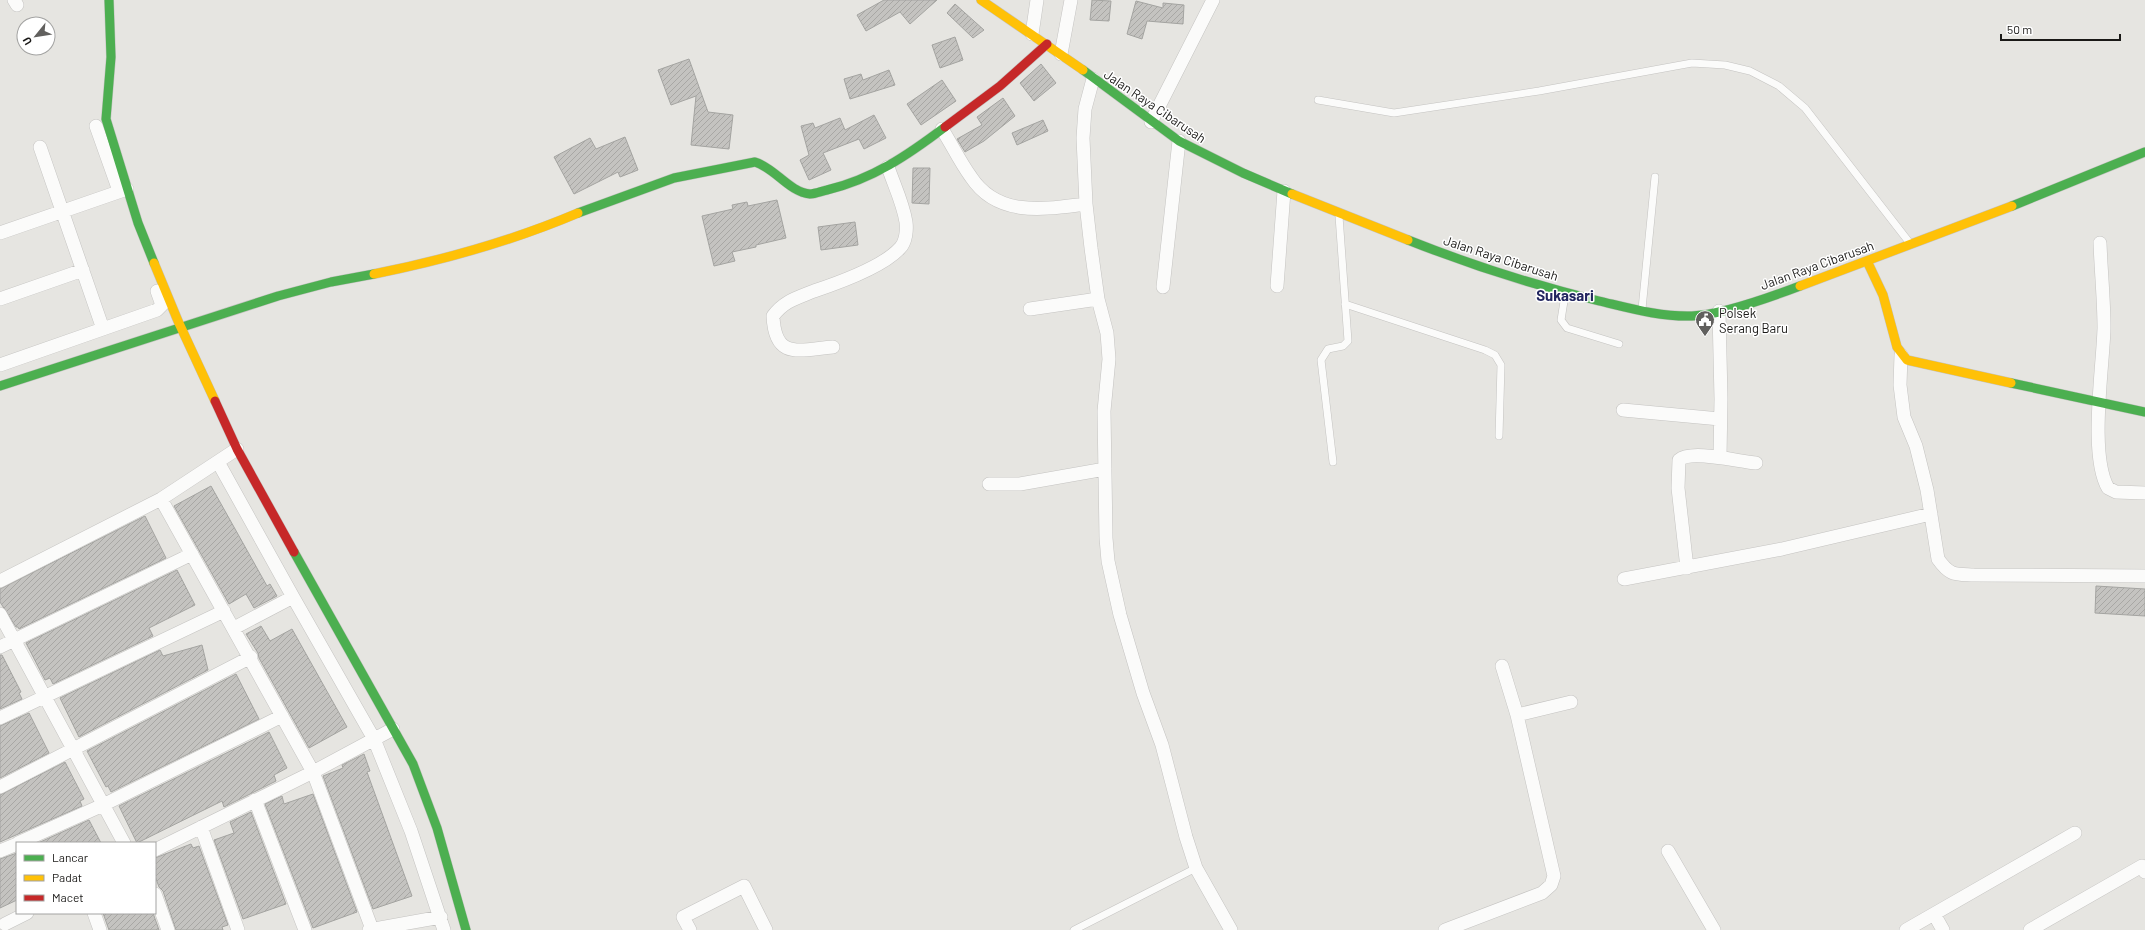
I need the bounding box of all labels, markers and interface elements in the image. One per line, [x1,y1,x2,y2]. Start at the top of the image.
north arrow [16,16,56,56]
scale bar [2001,16,2120,42]
text: 50 m [2007,22,2032,36]
text: U [20,35,34,47]
street label: Jalan Raya Cibarusah [1101,66,1209,146]
street label: Jalan Raya Cibarusah [1442,232,1560,284]
street label: Jalan Raya Cibarusah [1758,237,1876,293]
district label: Sukasari [1536,286,1594,304]
place label: Polsek Serang Baru [1719,305,1788,336]
public building icon: Polsek Serang Baru [1694,309,1716,337]
legend [16,842,156,914]
text: Lancar [52,850,89,864]
text: Padat [52,870,82,884]
text: Macet [52,890,84,904]

